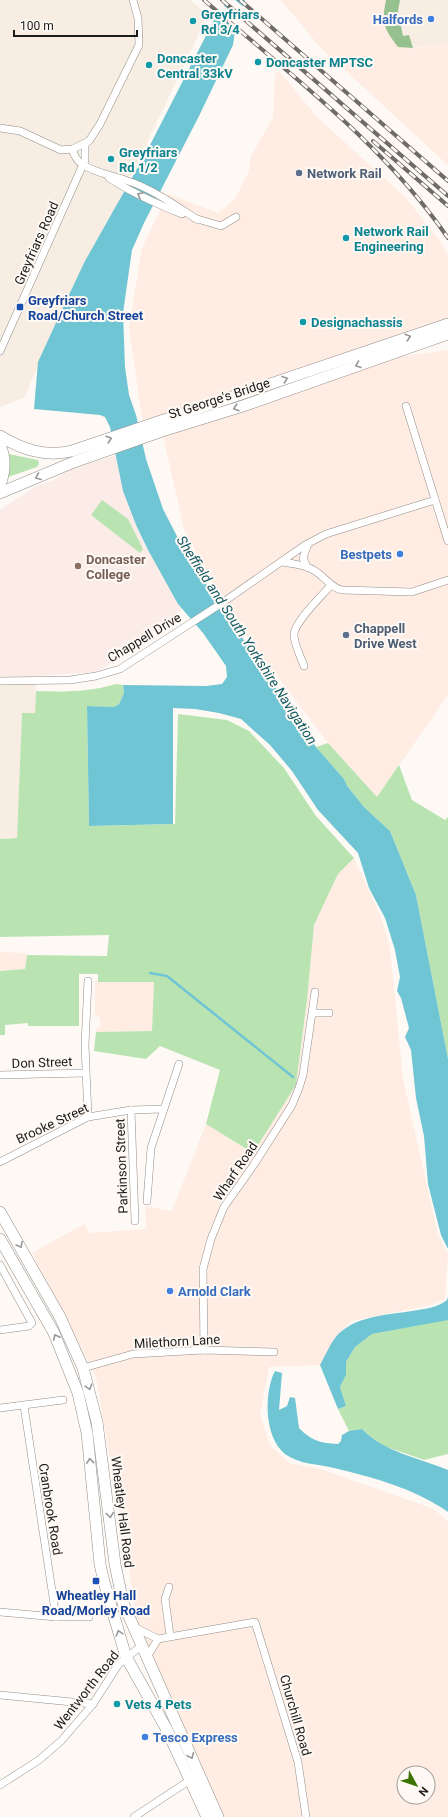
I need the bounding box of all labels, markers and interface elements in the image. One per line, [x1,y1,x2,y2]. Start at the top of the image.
place label: Greyfriars Rd 3/4 [201,7,260,37]
scale bar [14,12,137,38]
place label: Halfords [373,12,423,27]
marker: Halfords [426,14,436,24]
marker: Greyfriars Rd 3/4 [188,16,198,26]
text: 100 m [20,19,54,33]
place label: Doncaster Central 33kV [157,51,233,81]
place label: Doncaster MPTSC [266,55,374,70]
marker: Doncaster MPTSC [253,57,263,67]
marker: Doncaster Central 33kV [144,60,154,70]
place label: Greyfriars Rd 1/2 [119,145,178,175]
marker: Greyfriars Rd 1/2 [106,154,116,164]
place label: Network Rail [307,166,382,181]
marker: Network Rail [294,168,304,178]
one-way arrow [136,193,144,200]
street label: Greyfriars Road [11,199,62,287]
place label: Network Rail Engineering [354,224,429,254]
marker: Network Rail Engineering [341,233,351,243]
place label: Greyfriars Road/Church Street [28,293,144,323]
marker: Greyfriars Road/Church Street [15,302,25,312]
place label: Designachassis [311,315,403,330]
marker: Designachassis [298,317,308,327]
one-way arrow [404,333,411,342]
one-way arrow [355,360,362,368]
street label: St George's Bridge [167,375,272,422]
one-way arrow [281,376,288,384]
one-way arrow [232,403,239,412]
one-way arrow [105,435,112,444]
one-way arrow [35,472,42,480]
water label: Sheffield and South Yorkshire Navigation [173,533,321,747]
place label: Bestpets [340,547,392,562]
marker: Bestpets [395,549,405,559]
place label: Doncaster College [86,552,146,582]
marker: Doncaster College [73,561,83,571]
street label: Chappell Drive [105,610,184,665]
place label: Chappell Drive West [354,621,417,651]
marker: Chappell Drive West [341,630,351,640]
street label: Don Street [11,1054,73,1071]
street label: Brooke Street [14,1100,91,1147]
street label: Parkinson Street [112,1118,131,1214]
street label: Wharf Road [210,1139,261,1204]
one-way arrow [15,1241,22,1249]
place label: Arnold Clark [178,1284,252,1299]
marker: Arnold Clark [165,1286,175,1296]
street label: Milethorn Lane [134,1332,221,1351]
one-way arrow [52,1333,60,1340]
one-way arrow [84,1383,93,1390]
street label: Wheatley Hall Road [108,1456,137,1569]
one-way arrow [85,1458,94,1464]
street label: Cranbrook Road [36,1462,65,1556]
one-way arrow [105,1512,114,1518]
marker: Wheatley Hall Road/Morley Road [91,1576,101,1586]
place label: Wheatley Hall Road/Morley Road [42,1588,150,1618]
one-way arrow [115,1630,124,1637]
street label: Wentworth Road [51,1648,122,1733]
street label: Churchill Road [277,1673,314,1757]
place label: Vets 4 Pets [125,1697,192,1712]
marker: Vets 4 Pets [112,1699,122,1709]
place label: Tesco Express [153,1730,238,1745]
marker: Tesco Express [140,1732,150,1742]
one-way arrow [187,1753,195,1760]
north arrow [396,1765,436,1805]
text: N [416,1784,431,1798]

